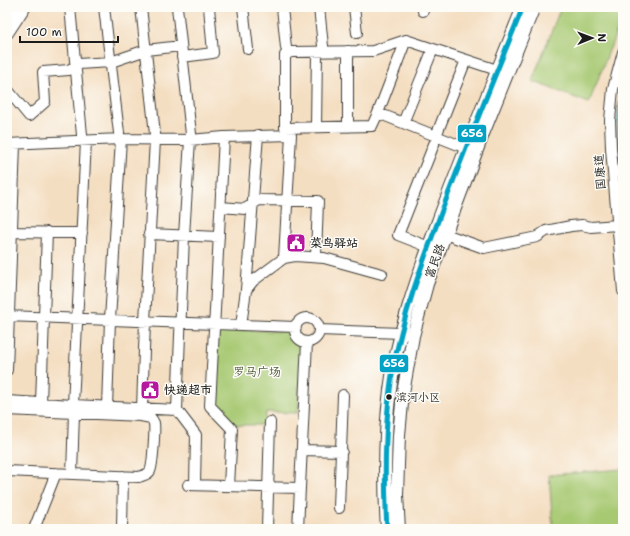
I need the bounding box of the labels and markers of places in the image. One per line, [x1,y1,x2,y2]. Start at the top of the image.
public building icon: 菜鸟驿站 [285,232,307,254]
place label: 菜鸟驿站 [310,235,358,251]
public building icon: 快递超市 [139,379,161,401]
place label: 快递超市 [164,382,212,398]
place label: 滨河小区 [396,390,440,405]
marker: 滨河小区 [384,392,394,402]

